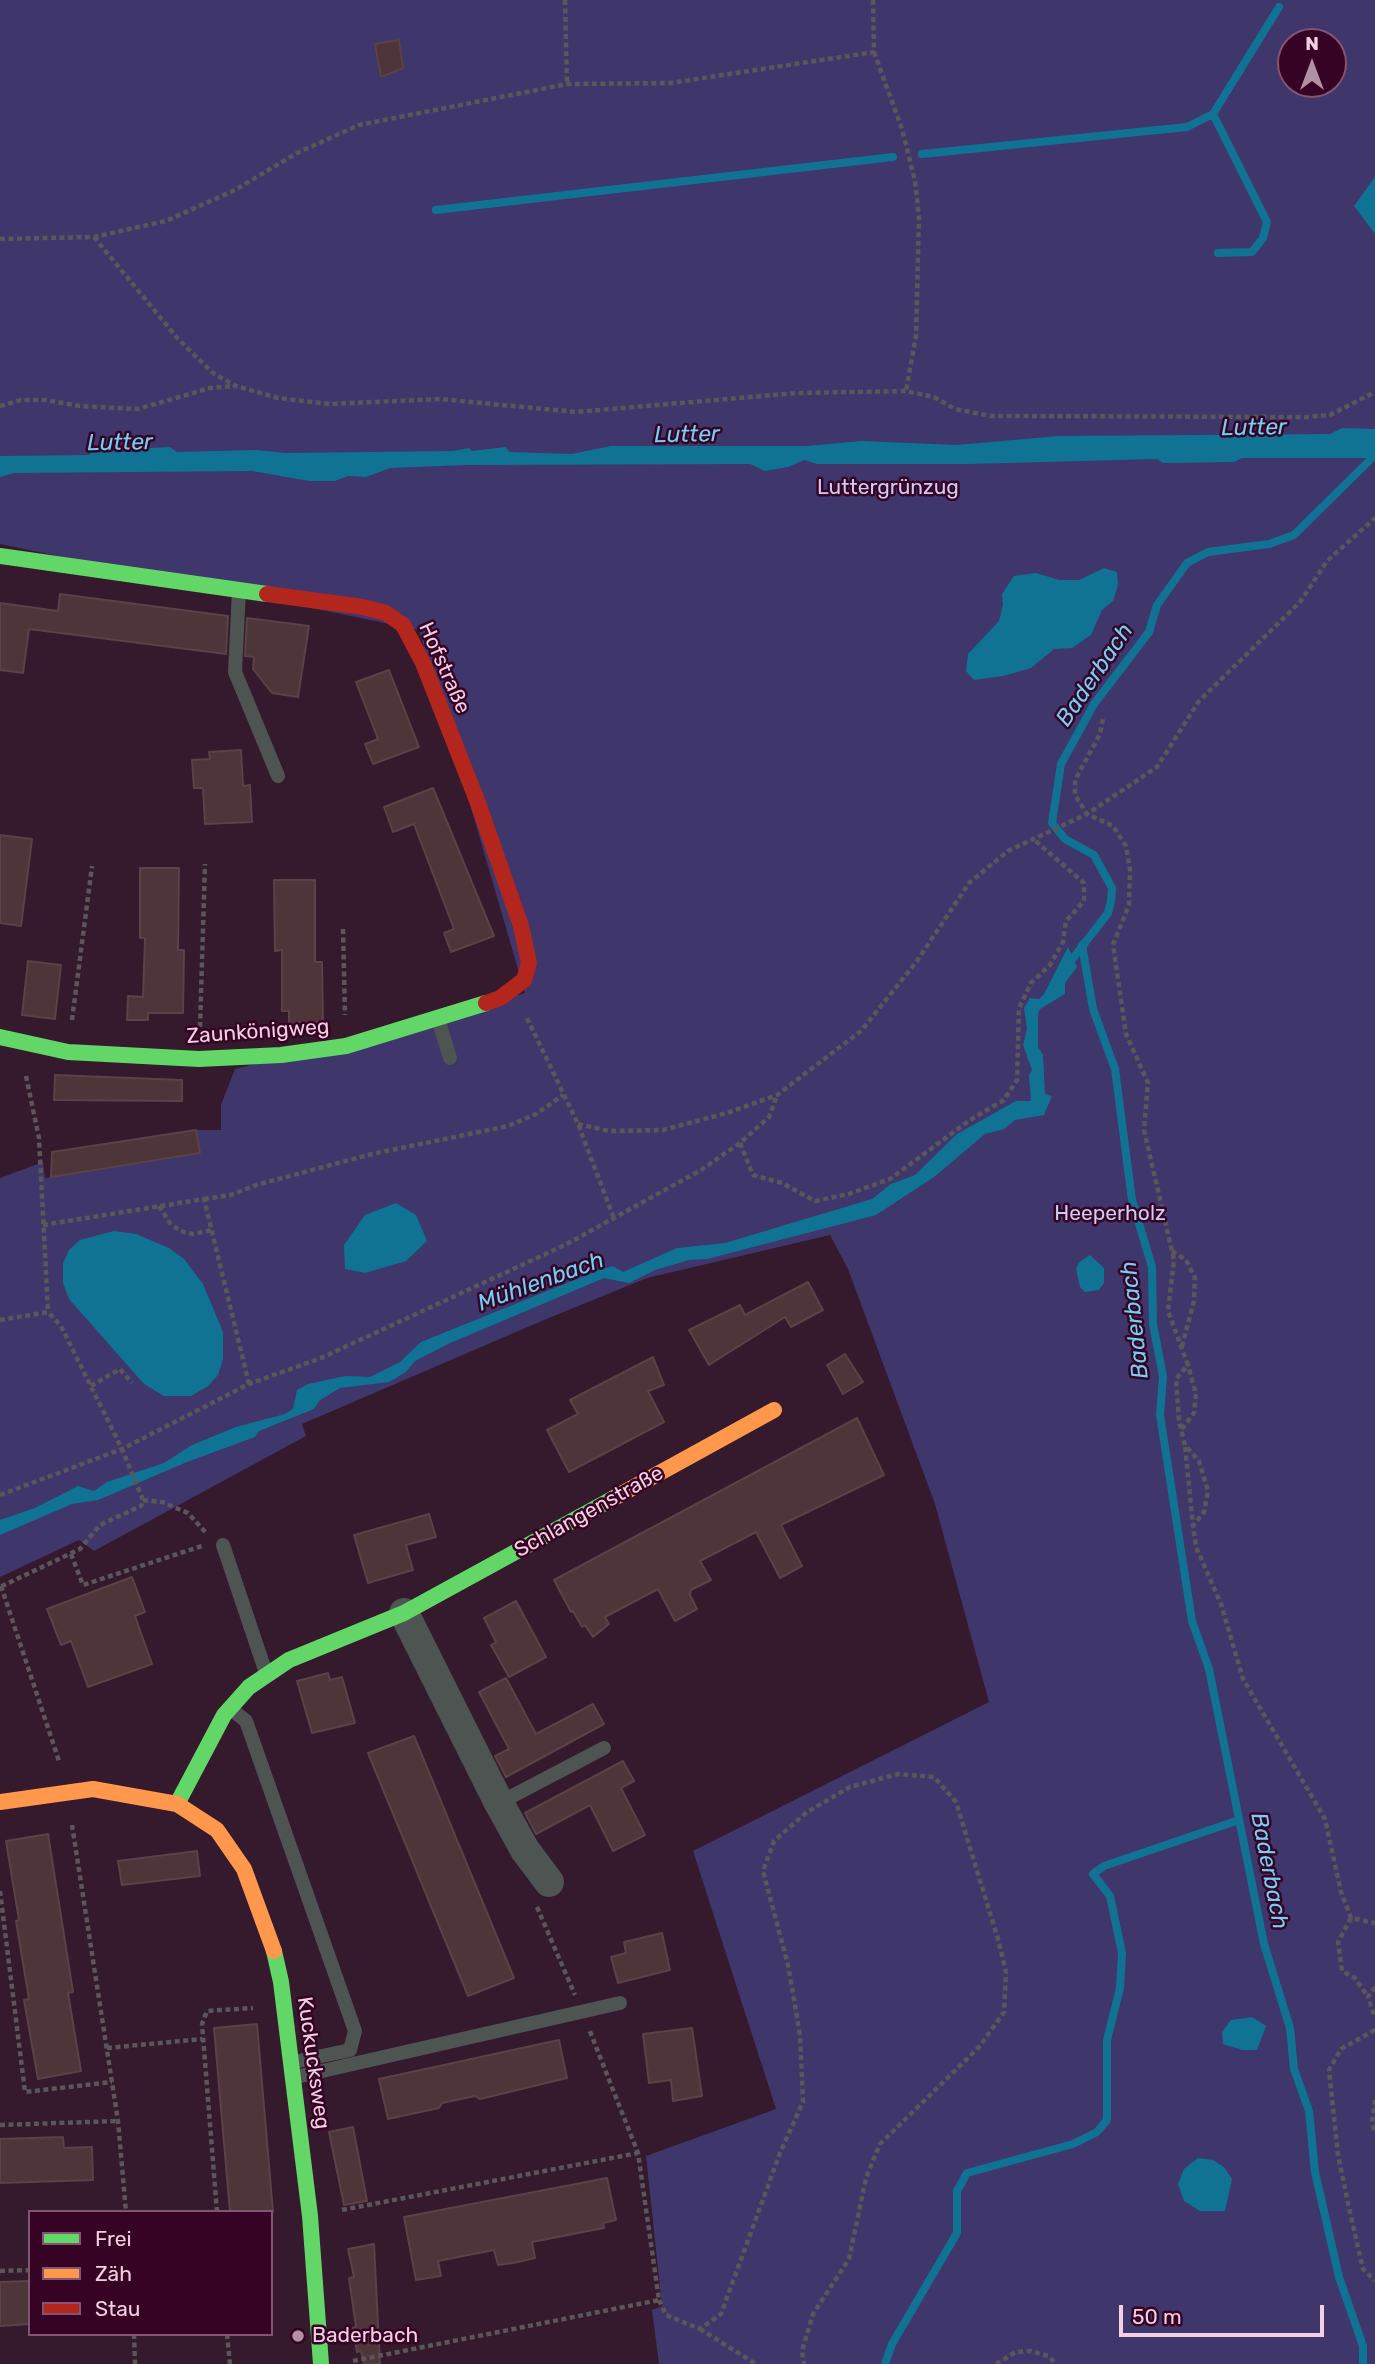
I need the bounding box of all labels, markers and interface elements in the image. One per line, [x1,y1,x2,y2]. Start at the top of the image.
north arrow [1277,28,1347,98]
text: N [1305,32,1319,55]
water label: Lutter [1221,414,1287,442]
water label: Lutter [654,421,720,449]
water label: Lutter [87,429,153,457]
park label: Luttergrünzug [817,475,959,501]
street label: Hofstraße [413,618,475,718]
water label: Baderbach [1051,618,1139,732]
street label: Zaunkönigweg [186,1014,330,1050]
park label: Heeperholz [1054,1201,1166,1227]
water label: Mühlenbach [474,1246,608,1318]
water label: Baderbach [1115,1260,1155,1380]
street label: Schlangenstraße [510,1461,668,1563]
water label: Baderbach [1244,1810,1294,1932]
street label: Kuckucksweg [291,1995,335,2131]
legend [28,2210,273,2336]
text: Frei [95,2226,132,2251]
text: Zäh [95,2261,132,2286]
scale bar [1123,2290,1328,2334]
text: Stau [95,2296,141,2321]
text: 50 m [1132,2304,1182,2329]
place label: Baderbach [312,2323,418,2349]
marker: Baderbach [290,2328,306,2344]

